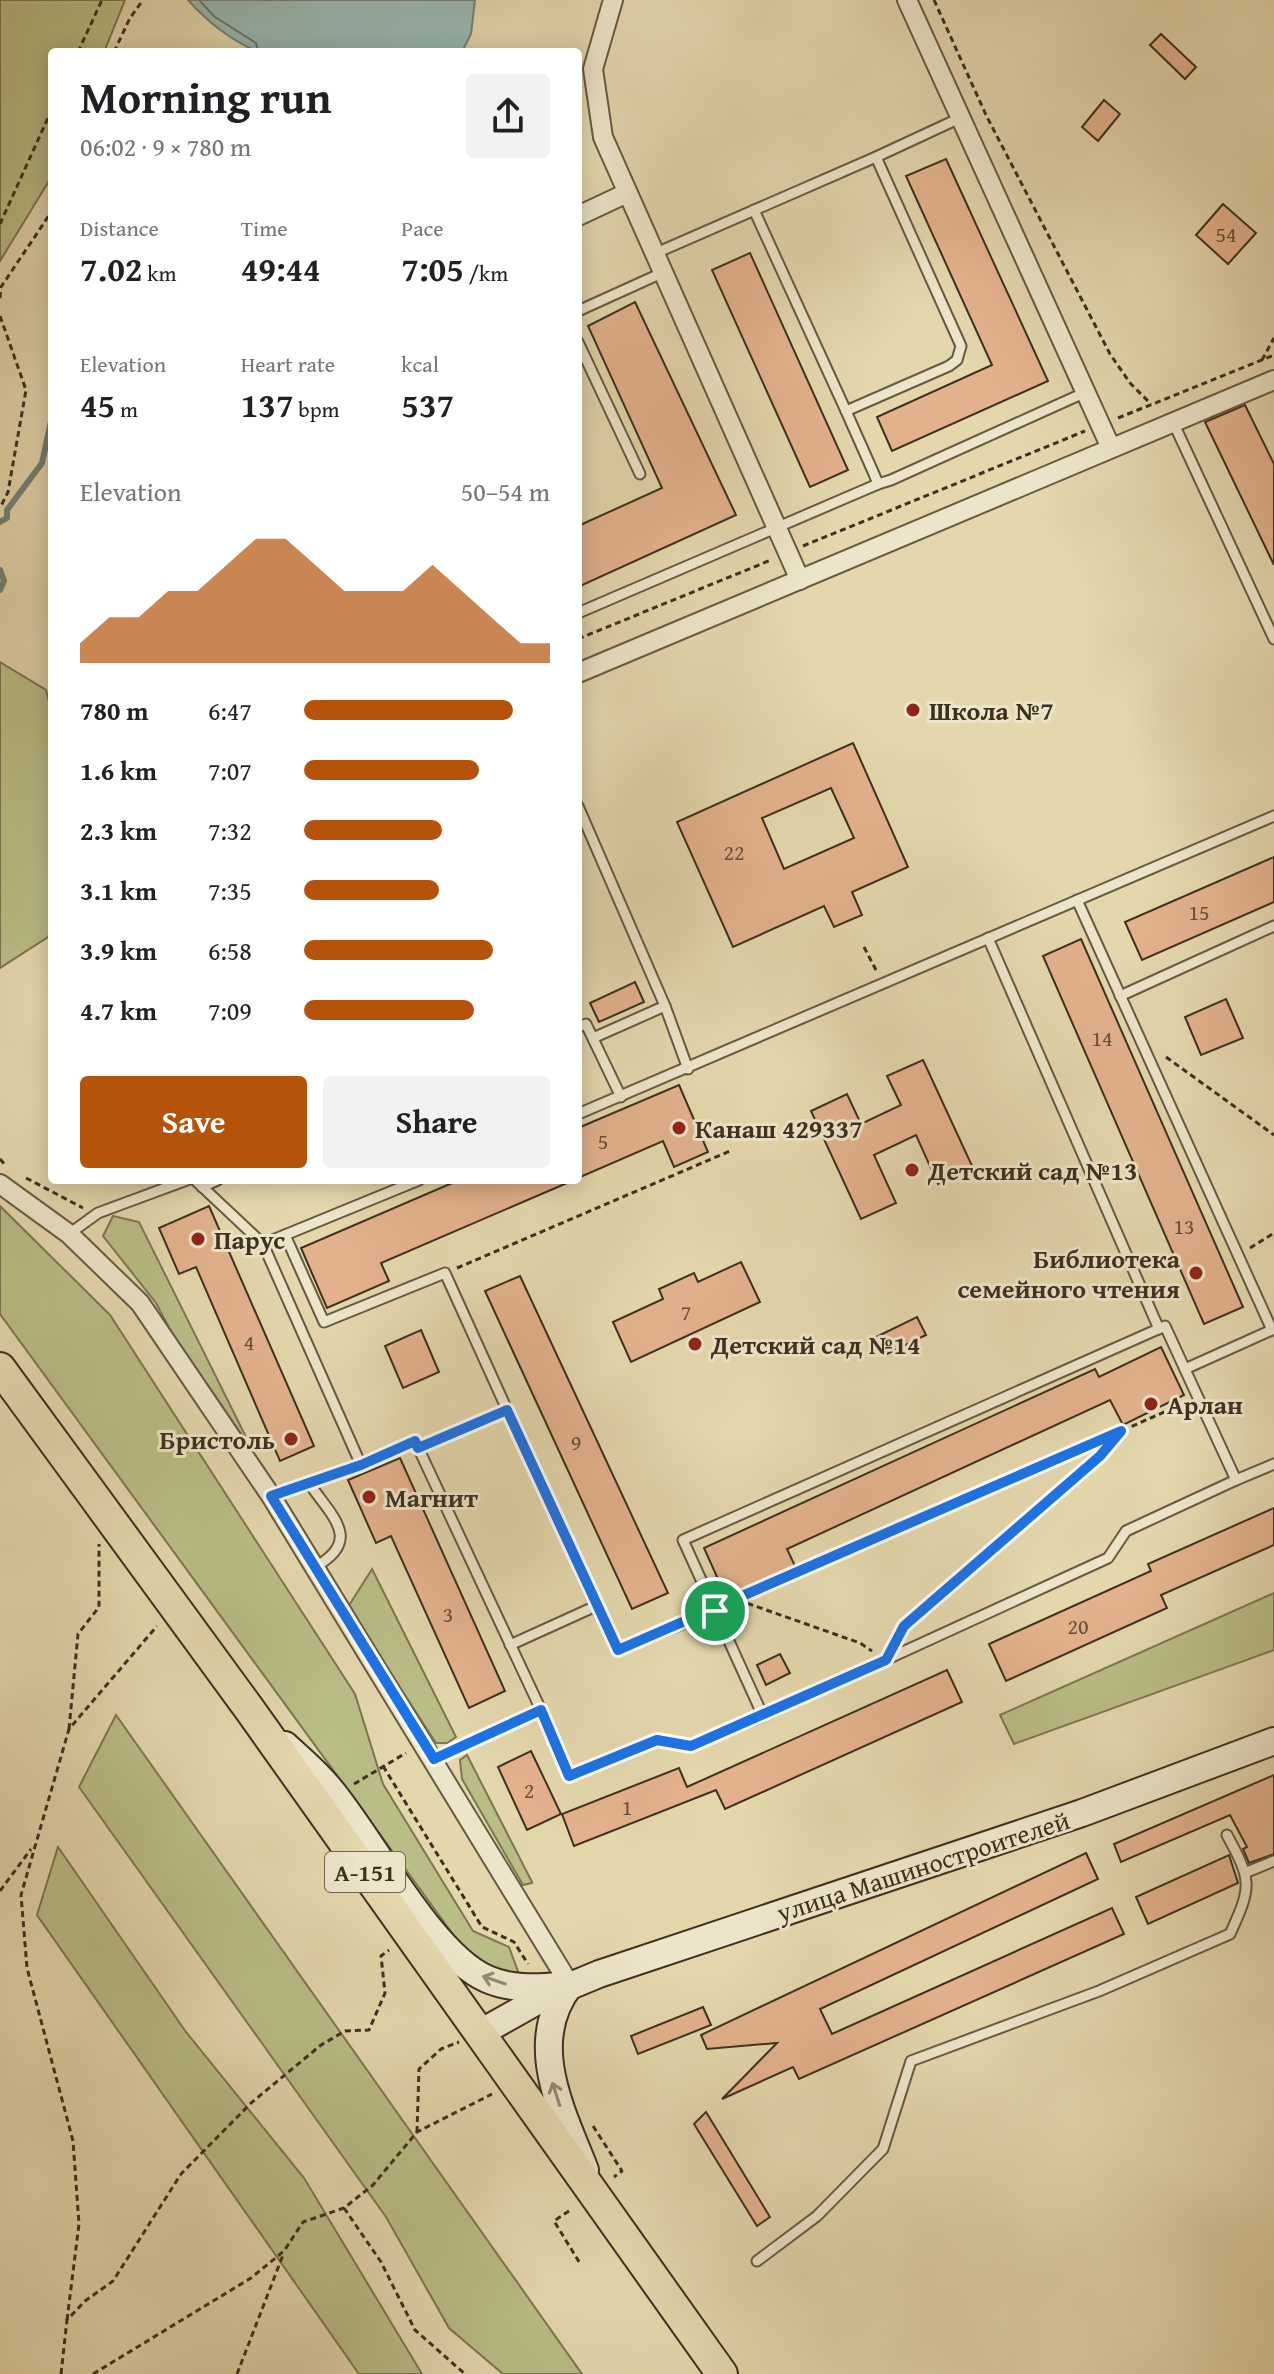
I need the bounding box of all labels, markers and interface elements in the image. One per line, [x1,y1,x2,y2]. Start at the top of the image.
text: Morning run [80,65,331,129]
button: share [466,74,550,158]
text: 06:02 · 9 × 780 m [80,127,251,166]
text: Distance [80,212,159,244]
text: Time [241,212,287,244]
text: Pace [401,212,444,244]
house number: 54 [1215,218,1237,250]
text: 7.02 [80,244,142,293]
text: 49:44 [241,244,321,293]
text: 7:05 [401,244,464,293]
text: km [142,257,176,289]
text: /km [464,257,508,289]
text: Elevation [80,348,166,380]
text: Heart rate [241,348,335,380]
text: kcal [401,348,439,380]
text: 45 [80,380,115,429]
text: 137 [241,380,294,429]
text: 537 [401,380,454,429]
text: m [115,393,138,425]
text: bpm [294,393,340,425]
text: Elevation [80,472,182,511]
text: 50–54 m [461,472,550,511]
text: 780 m [80,691,148,730]
text: 6:47 [208,691,252,730]
place label: Школа №7 [929,691,1054,730]
marker: Школа №7 [904,701,922,719]
text: 1.6 km [80,751,157,790]
text: 7:07 [208,751,252,790]
text: 2.3 km [80,811,157,850]
text: 7:32 [208,811,252,850]
house number: 22 [723,836,745,868]
text: 3.1 km [80,871,157,910]
text: 7:35 [208,871,252,910]
house number: 15 [1188,896,1210,928]
text: 3.9 km [80,931,157,970]
text: 6:58 [208,931,252,970]
text: 4.7 km [80,991,157,1030]
text: 7:09 [208,991,252,1030]
house number: 14 [1091,1022,1113,1054]
button: Save [80,1076,307,1168]
button: Share [323,1076,550,1168]
place label: Канаш 429337 [695,1109,863,1148]
marker: Канаш 429337 [670,1119,688,1137]
house number: 5 [598,1125,608,1157]
place label: Детский сад №13 [927,1151,1138,1190]
marker: Детский сад №13 [903,1161,921,1179]
house number: 13 [1173,1210,1195,1242]
place label: Парус [214,1220,285,1259]
marker: Парус [189,1230,207,1248]
place label: Библиотека семейного чтения [957,1239,1181,1308]
marker: Библиотека семейного чтения [1187,1264,1205,1282]
house number: 7 [681,1296,691,1328]
place label: Детский сад №14 [710,1325,921,1364]
house number: 4 [244,1326,254,1358]
marker: Детский сад №14 [686,1335,704,1353]
place label: Арлан [1167,1385,1243,1424]
marker: Арлан [1142,1395,1160,1413]
place label: Бристоль [160,1420,275,1459]
house number: 9 [571,1426,581,1458]
marker: Бристоль [282,1430,300,1448]
place label: Магнит [385,1478,478,1517]
marker: Магнит [360,1488,378,1506]
pin [681,1577,749,1645]
icon: arrive [693,1589,737,1633]
house number: 3 [443,1598,453,1630]
house number: 20 [1067,1610,1089,1642]
house number: 2 [524,1774,534,1806]
house number: 1 [622,1791,632,1823]
street label: улица Машиностроителей [771,1800,1074,1932]
road number: А-151 [325,1852,405,1892]
one-way arrow [482,1972,507,1987]
one-way arrow [548,2081,563,2107]

